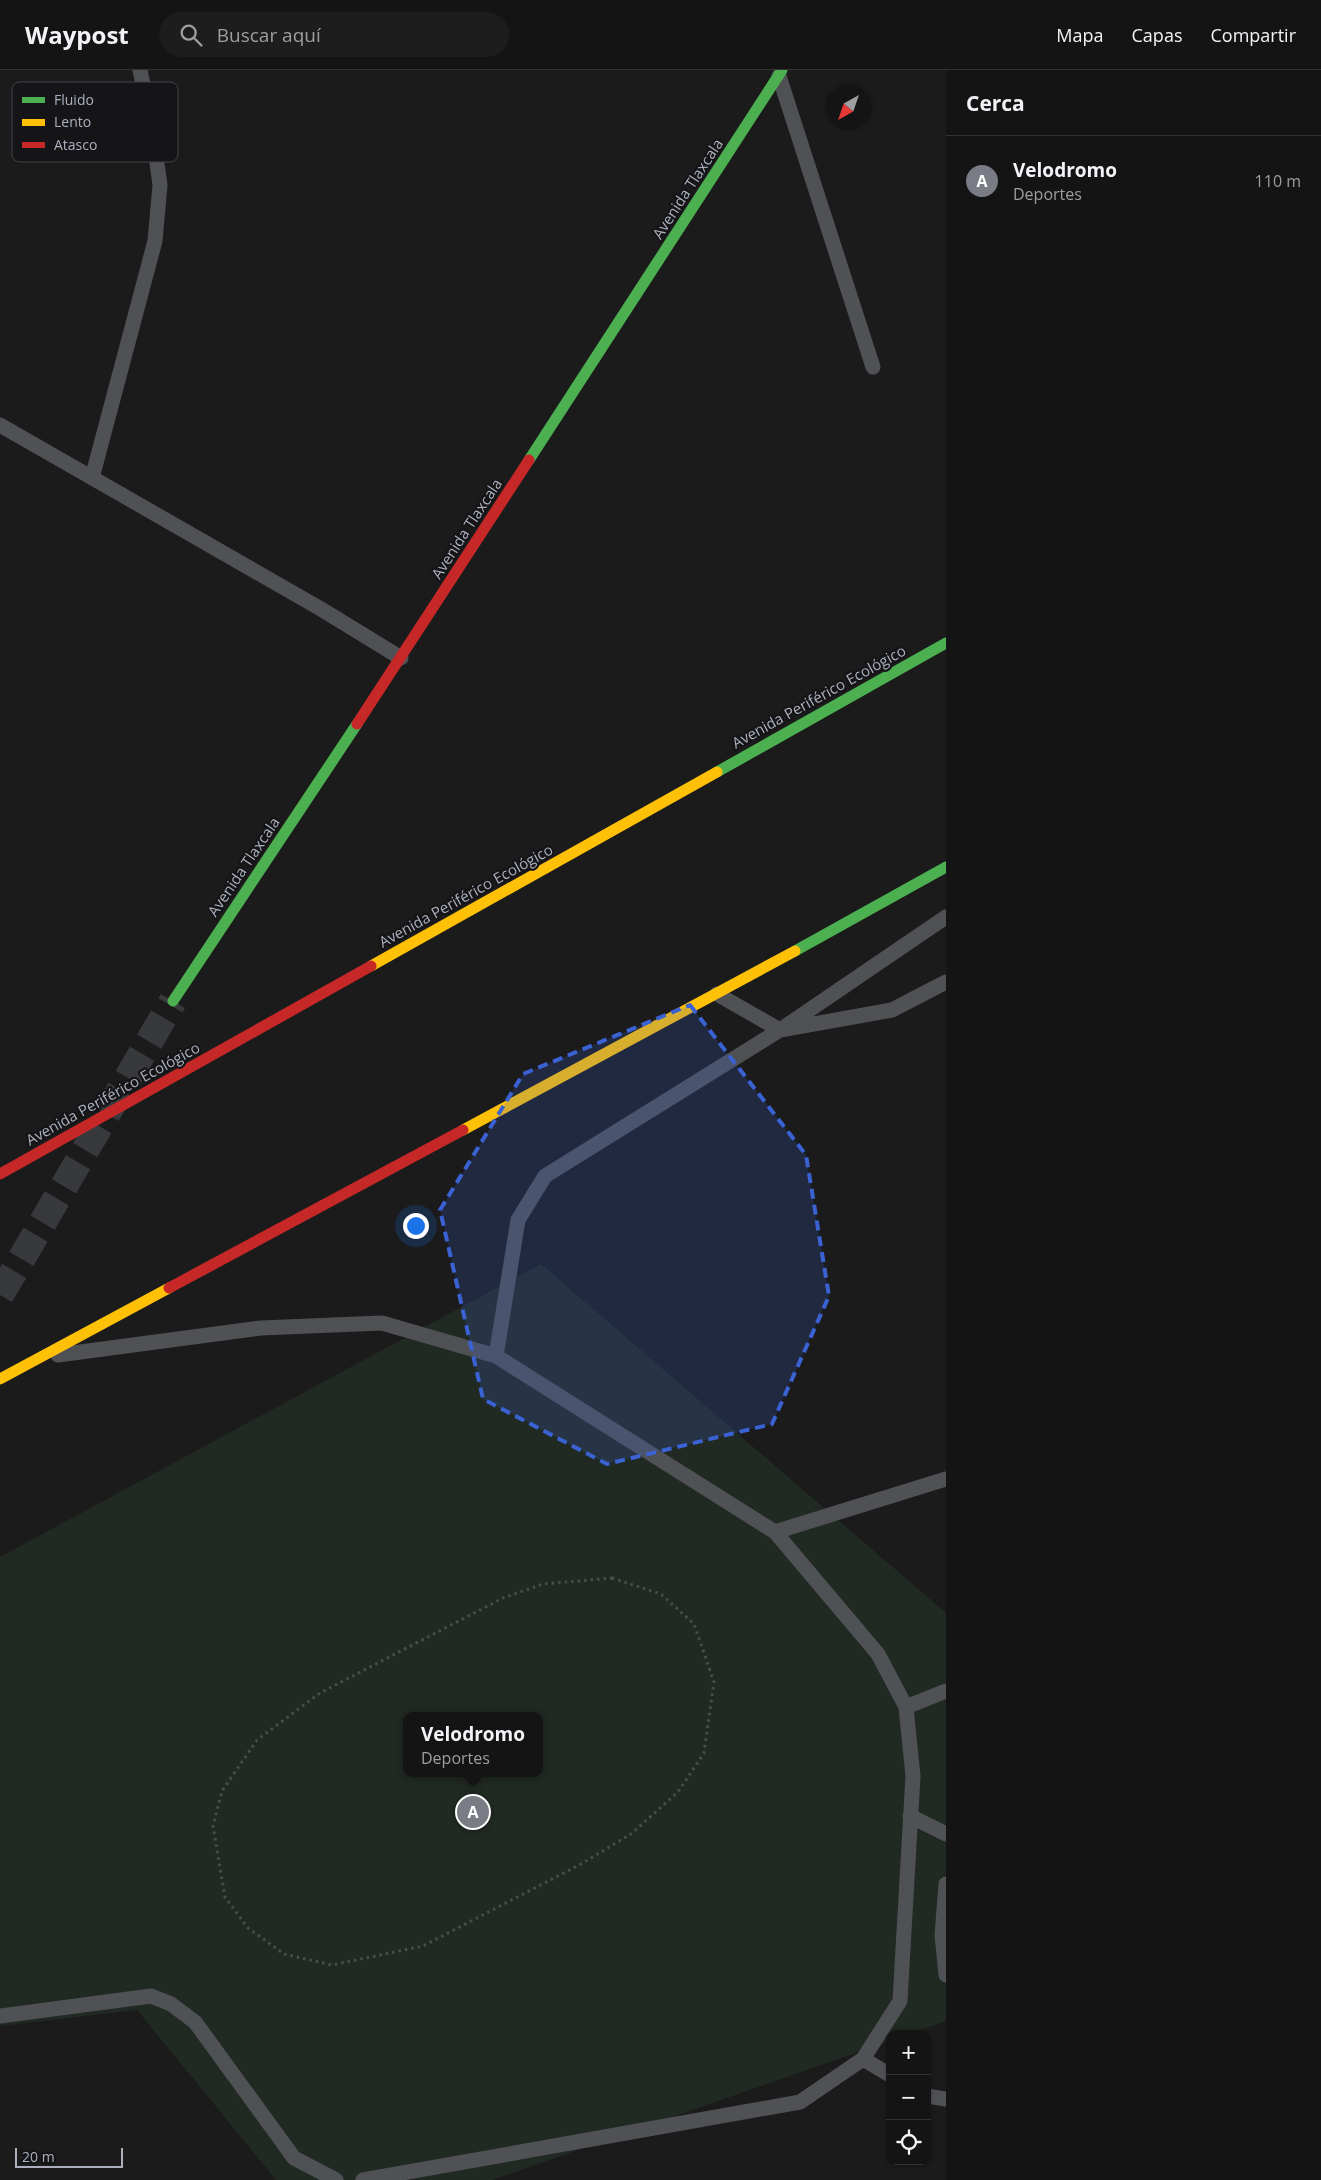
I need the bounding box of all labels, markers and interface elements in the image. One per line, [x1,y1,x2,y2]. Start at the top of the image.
search box [159,12,509,57]
text: Waypost [25,18,129,51]
icon: search [177,21,205,49]
text: Buscar aquí [217,22,321,48]
text: Mapa [1056,23,1104,47]
text: Capas [1132,23,1182,47]
text: Compartir [1210,23,1296,47]
legend [12,82,178,162]
north arrow [826,85,871,130]
text: Cerca [966,89,1025,117]
text: Fluido [54,90,94,109]
text: Lento [54,112,91,131]
text: Atasco [54,135,97,154]
street label: Avenida Tlaxcala [647,135,727,242]
text: Velodromo [1013,157,1117,183]
text: A [976,170,988,192]
text: 110 m [1255,170,1301,192]
text: Deportes [1013,183,1082,205]
street label: Avenida Tlaxcala [426,475,506,582]
street label: Avenida Periférico Ecológico [728,640,909,752]
street label: Avenida Tlaxcala [203,813,284,920]
street label: Avenida Periférico Ecológico [375,839,556,951]
street label: Avenida Periférico Ecológico [22,1037,203,1149]
your location [403,1213,429,1239]
popup [403,1712,543,1777]
text: Velodromo [421,1721,525,1747]
text: Deportes [421,1747,490,1769]
pin: A [457,1793,489,1831]
map controls [886,2030,931,2165]
button: + [886,2030,931,2075]
button: − [886,2075,931,2120]
button: locate [886,2120,931,2165]
scale bar [15,2145,122,2168]
text: 20 m [22,2147,55,2166]

